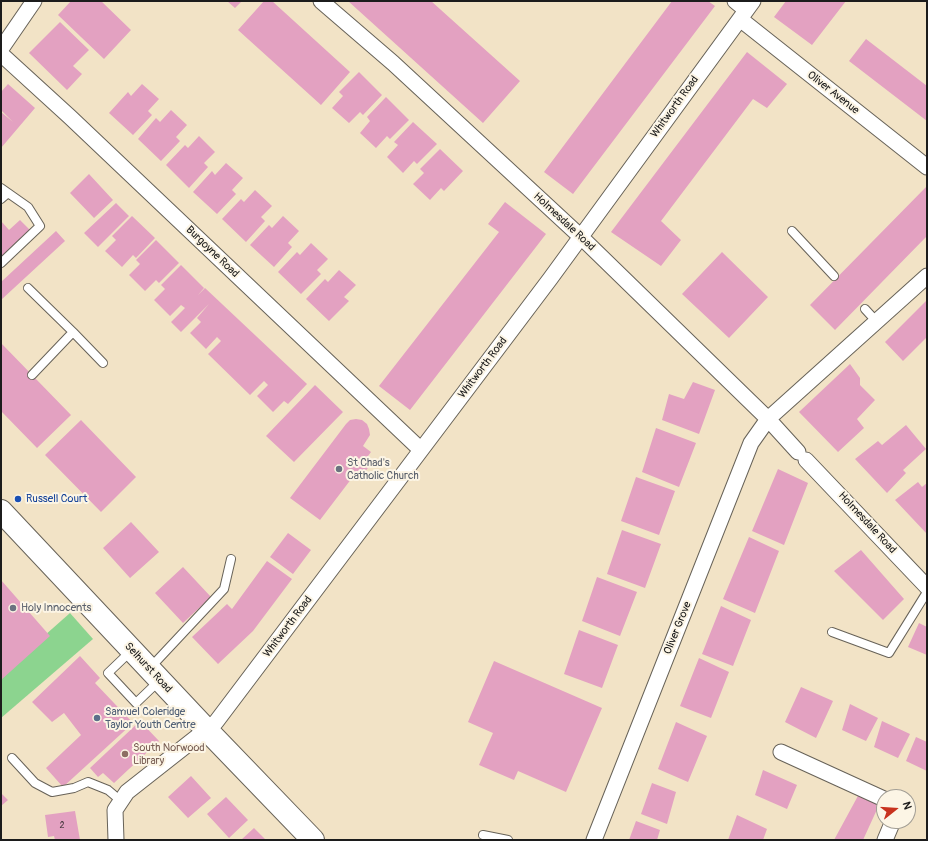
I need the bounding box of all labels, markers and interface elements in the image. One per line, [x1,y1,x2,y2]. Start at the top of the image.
street label: Oliver Avenue [804,69,862,117]
street label: Whitworth Road [648,74,702,140]
street label: Holmesdale Road [530,190,598,254]
street label: Burgoyne Road [183,223,241,281]
street label: Whitworth Road [456,335,510,401]
place label: St Chad's Catholic Church [347,456,419,482]
marker: St Chad's Catholic Church [334,464,344,474]
street label: Holmesdale Road [835,489,899,557]
place label: Russell Court [26,492,87,506]
marker: Russell Court [13,494,23,504]
street label: Whitworth Road [261,594,315,660]
street label: Oliver Grove [661,600,695,656]
place label: Holy Innocents [21,601,92,615]
marker: Holy Innocents [8,603,18,613]
street label: Selhurst Road [121,640,175,696]
place label: Samuel Coleridge Taylor Youth Centre [105,705,196,731]
marker: Samuel Coleridge Taylor Youth Centre [92,713,102,723]
place label: South Norwood Library [133,741,205,767]
marker: South Norwood Library [120,749,130,759]
north arrow [876,789,916,829]
text: N [900,800,914,811]
house number: 2 [59,821,65,831]

